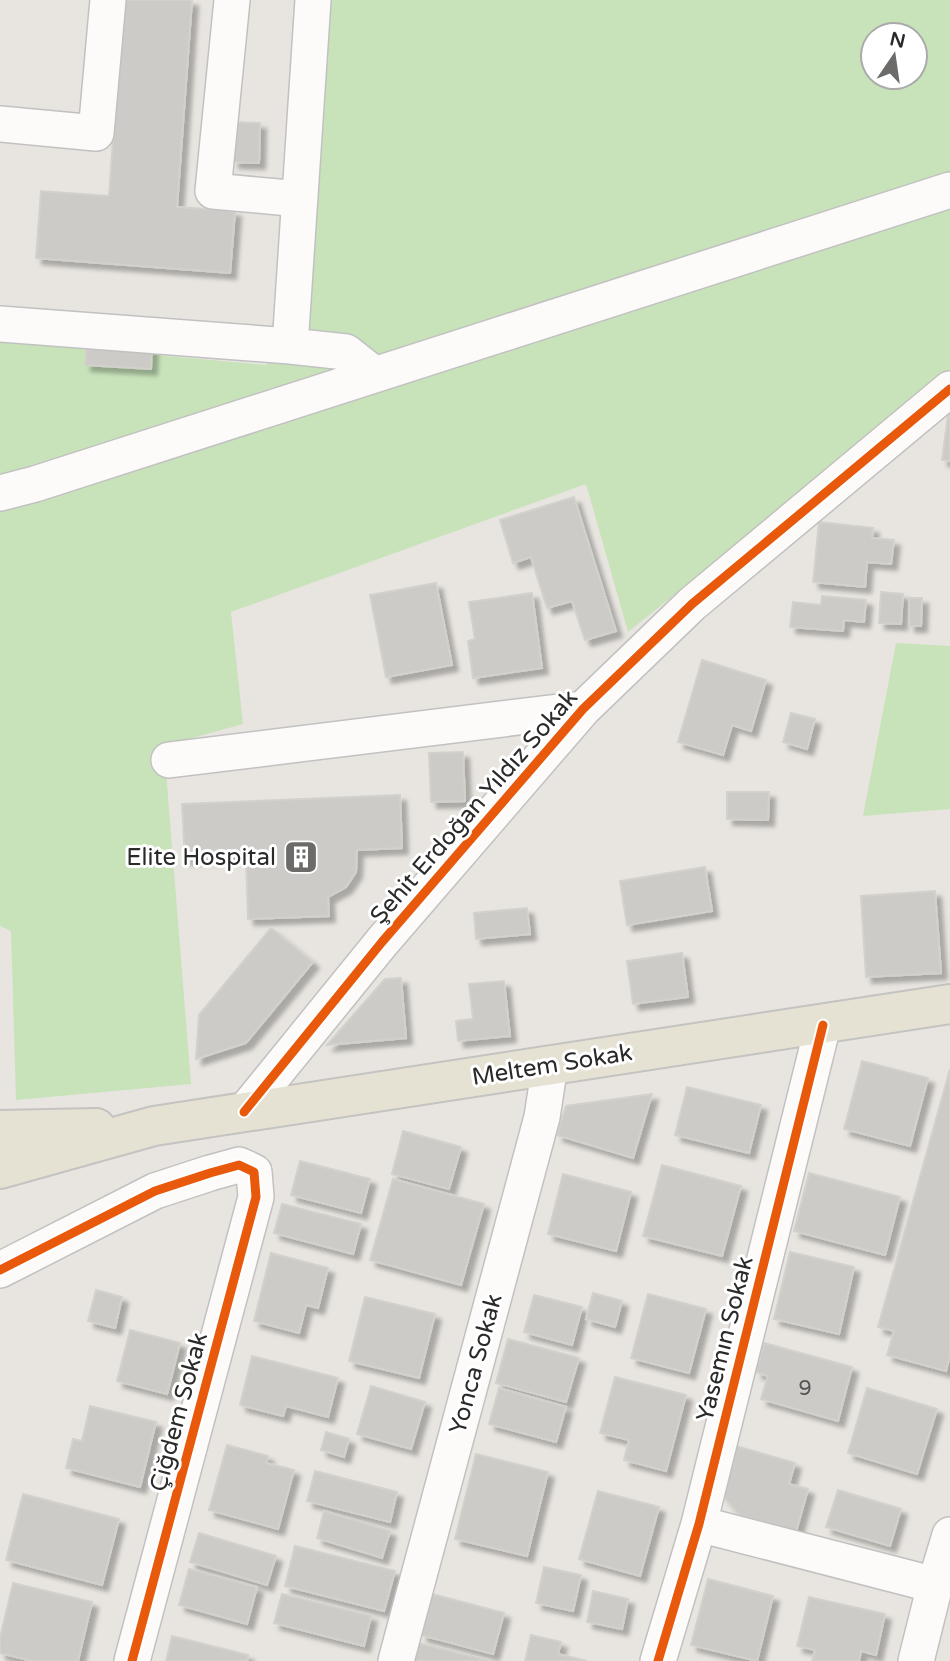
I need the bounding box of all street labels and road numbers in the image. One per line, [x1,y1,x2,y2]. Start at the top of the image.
street label: Şehit Erdoğan Yıldız Sokak [364,684,584,930]
street label: Meltem Sokak [470,1038,634,1092]
street label: Yasemın Sokak [690,1253,760,1425]
street label: Yonca Sokak [443,1291,509,1437]
street label: Çiğdem Sokak [144,1329,214,1495]

